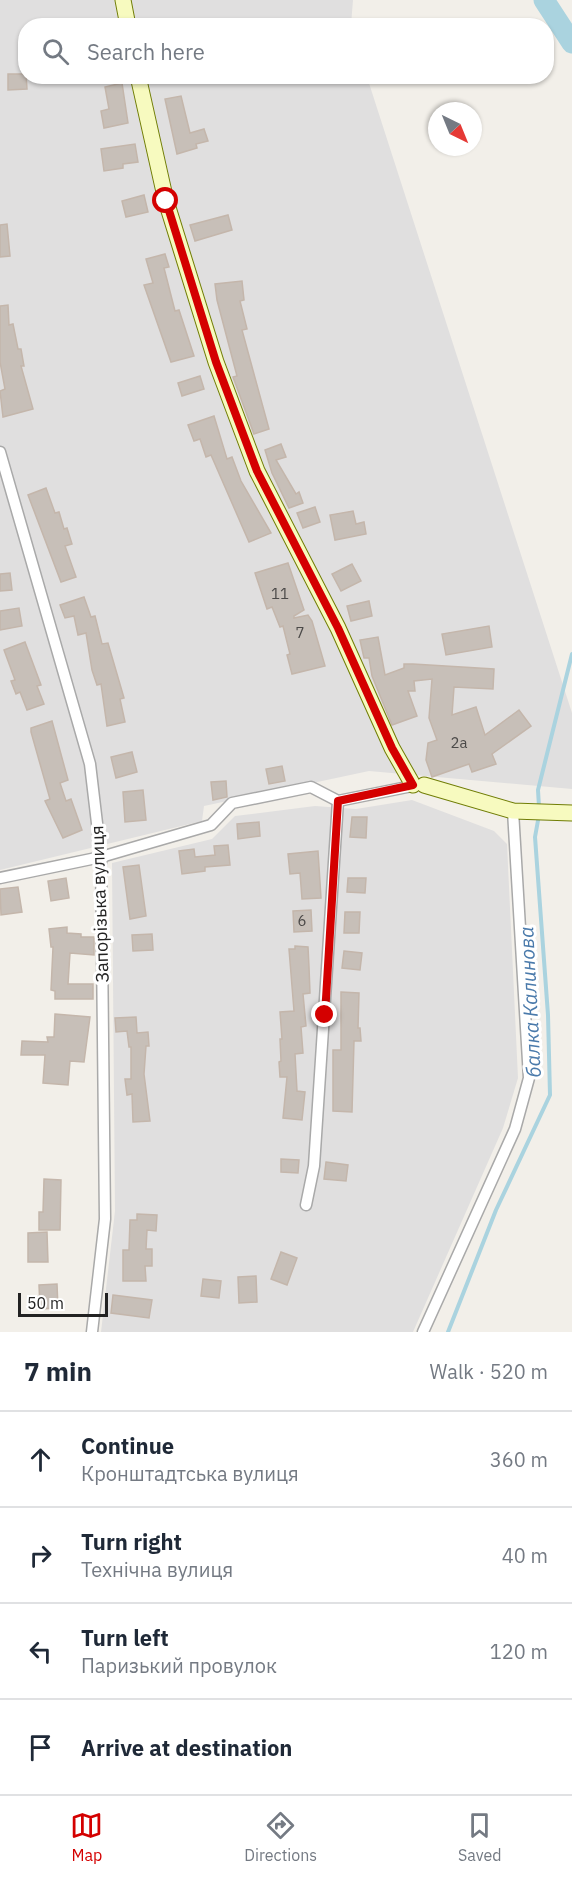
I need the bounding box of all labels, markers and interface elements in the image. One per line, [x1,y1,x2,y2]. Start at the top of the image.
search box [18,18,554,84]
icon: search [39,35,72,68]
text: Search here [87,37,205,66]
north arrow [428,102,482,156]
route start [152,187,178,213]
house number: 11 [271,584,289,603]
house number: 7 [295,623,305,642]
house number: 2а [450,733,468,752]
street label: Запорізька вулиця [85,825,114,983]
house number: 6 [297,911,307,930]
water label: балка Калинова [512,926,547,1078]
route end [311,1001,337,1027]
scale bar [18,1290,108,1318]
text: 50 m [27,1293,64,1313]
text: 7 min [24,1354,92,1388]
text: Walk · 520 m [430,1358,548,1385]
text: Continue [81,1431,174,1460]
icon: ahead [24,1443,57,1476]
text: 360 m [490,1446,548,1473]
text: Кронштадтська вулиця [81,1460,299,1487]
text: Turn right [81,1527,182,1556]
icon: right [24,1539,57,1572]
text: 40 m [502,1542,548,1569]
text: Технічна вулиця [81,1556,233,1583]
text: Turn left [81,1623,169,1652]
icon: left [24,1635,57,1668]
text: 120 m [490,1638,548,1665]
text: Паризький провулок [81,1652,277,1679]
icon: arrive [24,1731,57,1764]
text: Arrive at destination [81,1733,292,1762]
tab: Map [70,1809,103,1865]
tab: Directions [244,1809,317,1865]
tab: Saved [458,1809,502,1865]

